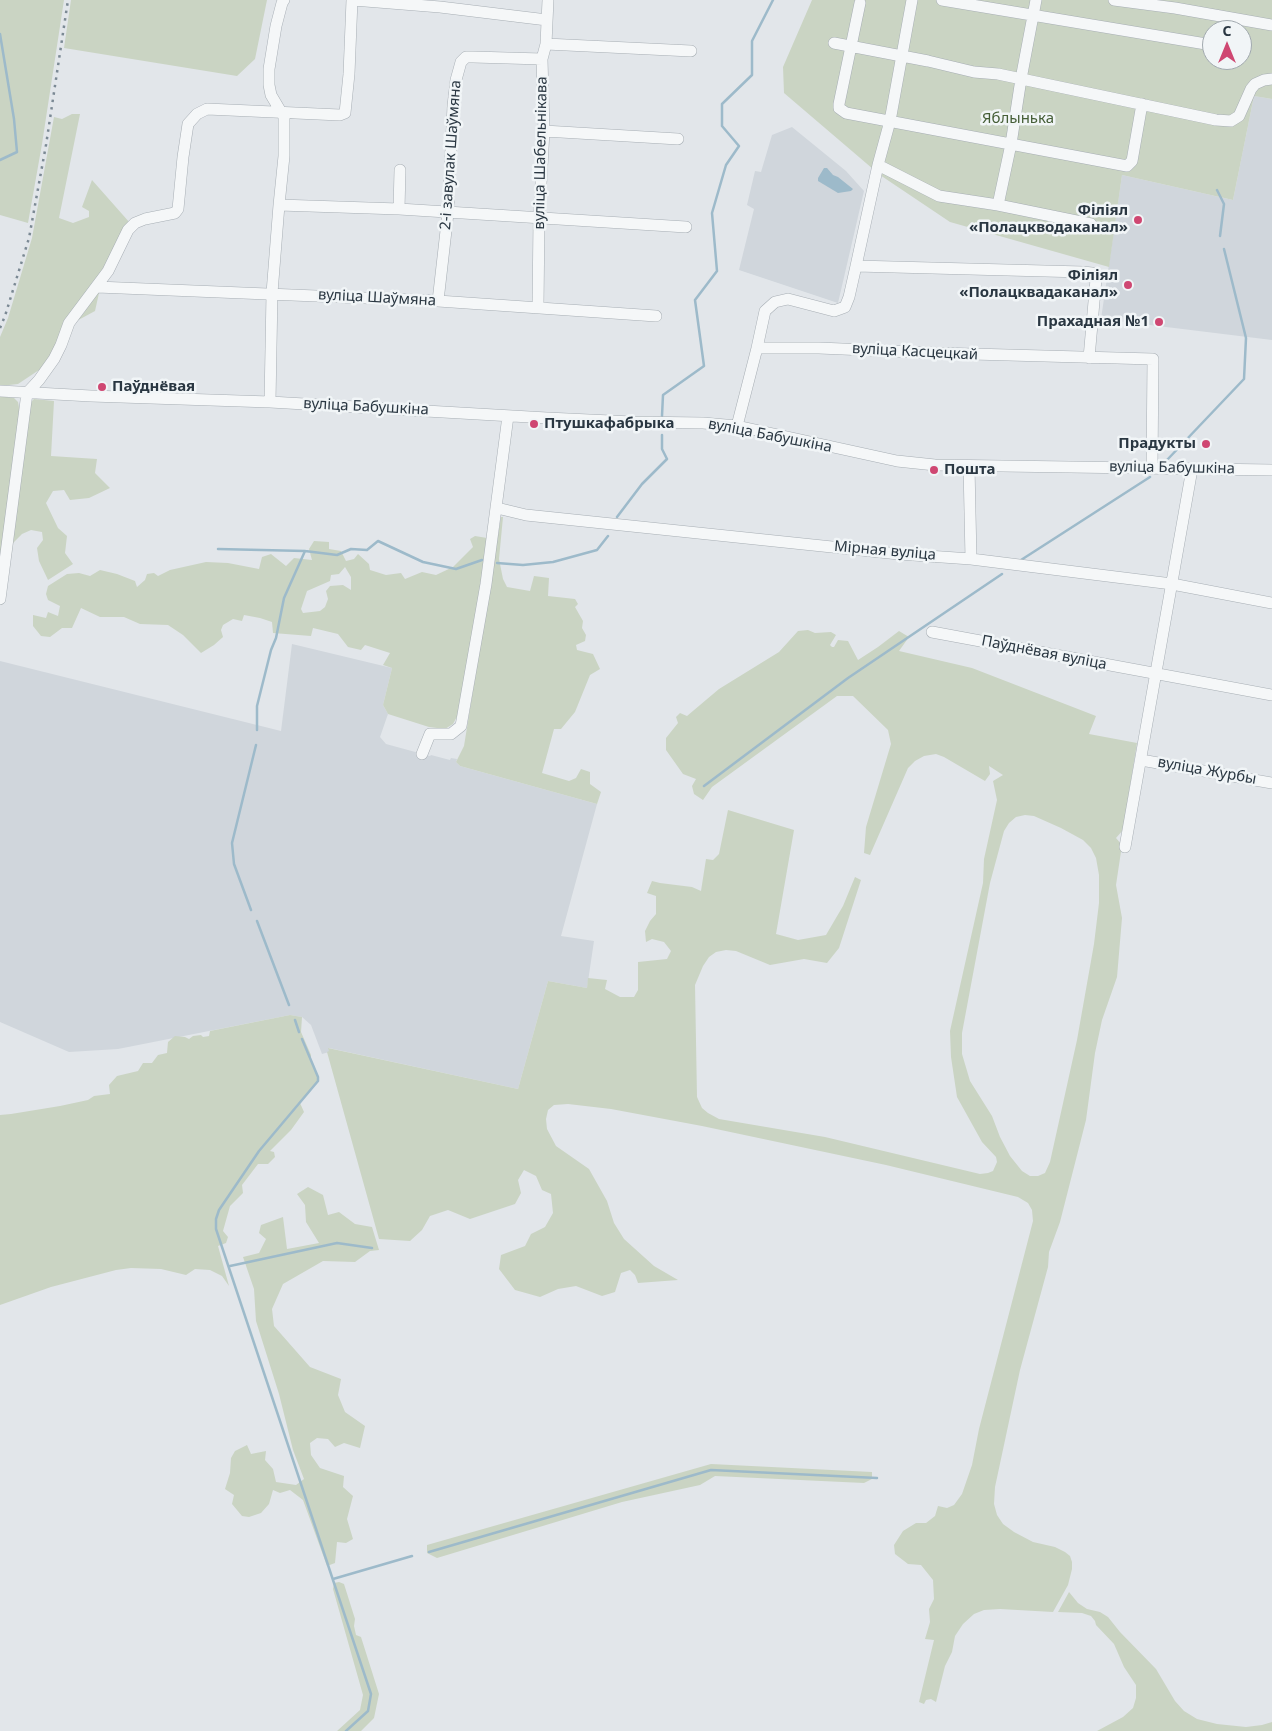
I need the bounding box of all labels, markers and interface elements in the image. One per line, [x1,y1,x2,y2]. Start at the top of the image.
north arrow [1202,20,1252,70]
text: С [1222,21,1232,40]
street label: вуліца Шабельнікава [531,76,551,230]
street label: 2-і завулак Шаўмяна [437,79,465,231]
park label: Яблынька [982,110,1054,128]
place label: Філіял «Полацкводаканал» [969,202,1128,237]
marker: Філіял «Полацкводаканал» [1132,214,1144,226]
place label: Філіял «Полацквадаканал» [959,267,1118,302]
marker: Філіял «Полацквадаканал» [1122,279,1134,291]
street label: вуліца Шаўмяна [317,286,437,310]
place label: Прахадная №1 [1037,313,1149,331]
marker: Прахадная №1 [1153,316,1165,328]
street label: вуліца Касцецкай [852,340,978,364]
place label: Паўднёвая [112,378,195,396]
marker: Паўднёвая [96,381,108,393]
street label: вуліца Бабушкіна [303,395,429,419]
place label: Птушкафабрыка [544,415,674,433]
street label: вуліца Бабушкіна [707,415,833,457]
marker: Птушкафабрыка [528,418,540,430]
place label: Прадукты [1118,435,1196,453]
marker: Прадукты [1200,438,1212,450]
street label: вуліца Бабушкіна [1109,458,1235,478]
place label: Пошта [944,461,996,479]
marker: Пошта [928,464,940,476]
street label: Мірная вуліца [833,538,937,564]
street label: Паўднёвая вуліца [980,632,1108,674]
street label: вуліца Журбы [1156,753,1258,789]

